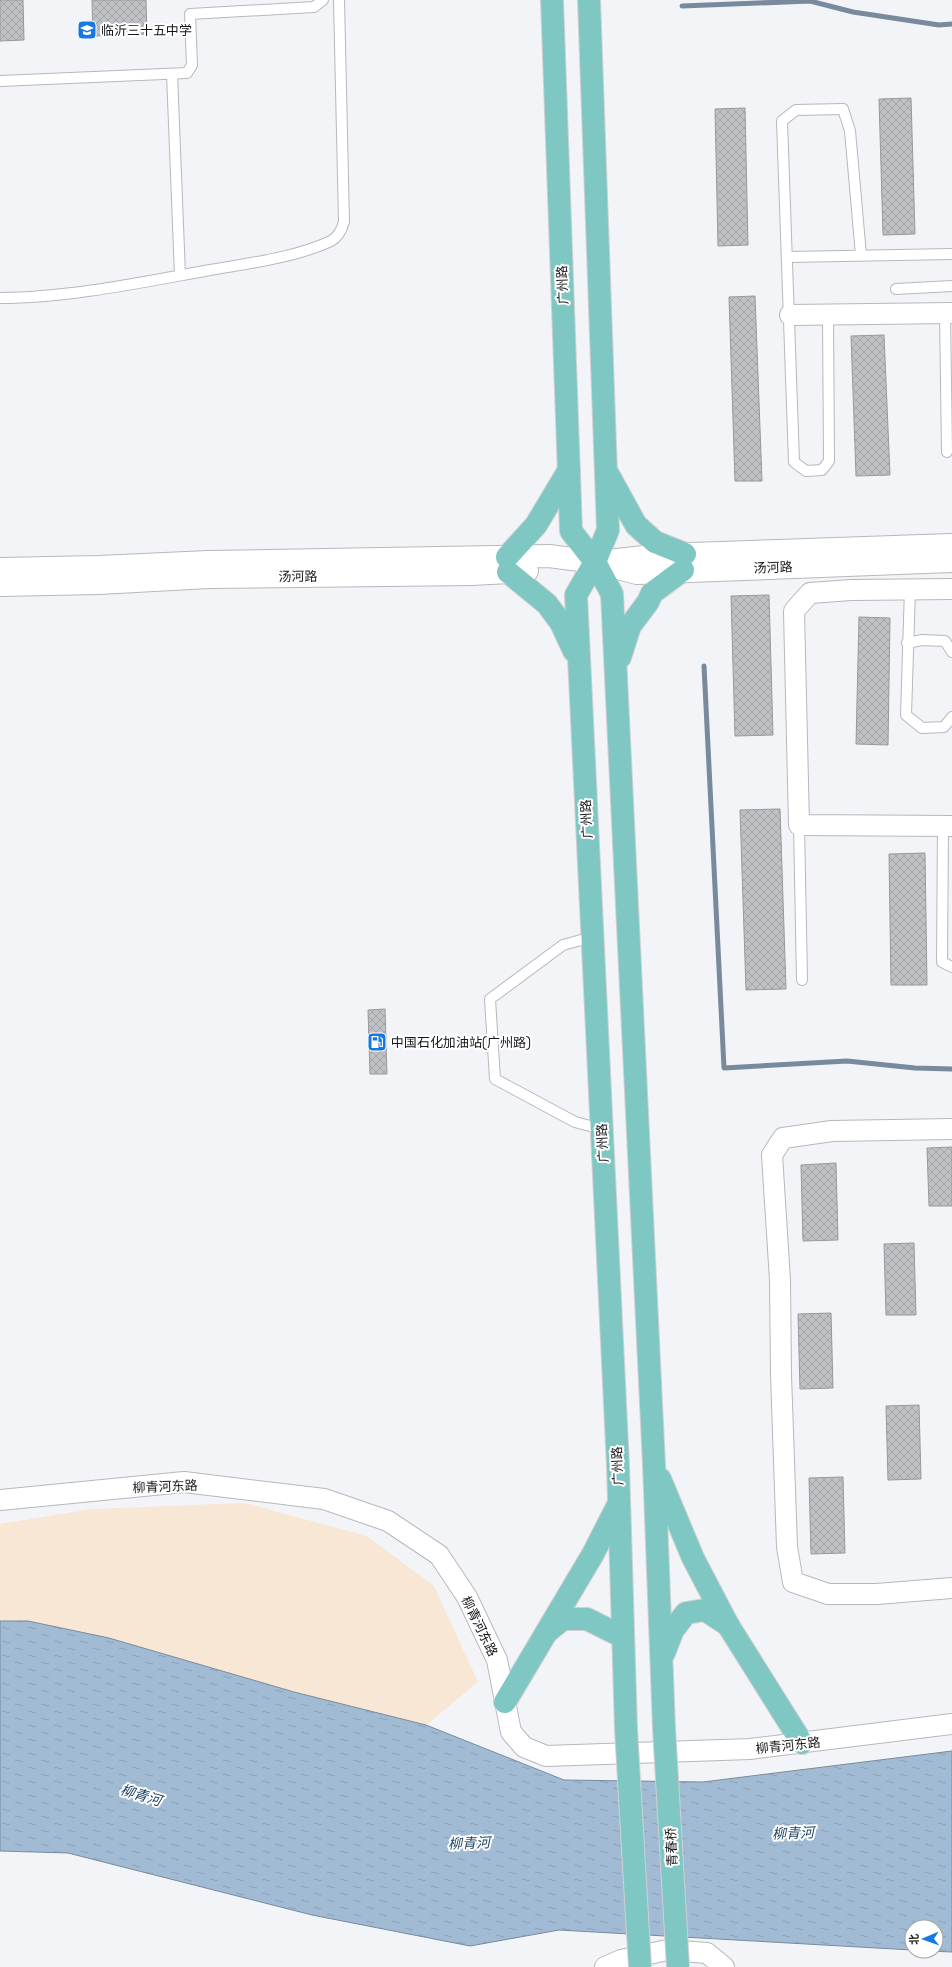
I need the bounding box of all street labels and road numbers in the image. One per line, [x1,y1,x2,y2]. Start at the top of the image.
street label: 广州路 [553,265,572,305]
street label: 汤河路 [753,558,793,577]
street label: 汤河路 [278,568,318,585]
street label: 广州路 [577,799,596,839]
street label: 广州路 [593,1123,612,1163]
street label: 广州路 [608,1446,627,1486]
street label: 柳青河东路 [132,1477,198,1496]
street label: 柳青河东路 [458,1593,501,1659]
street label: 柳青河东路 [755,1734,821,1757]
street label: 青春桥 [662,1827,681,1867]

